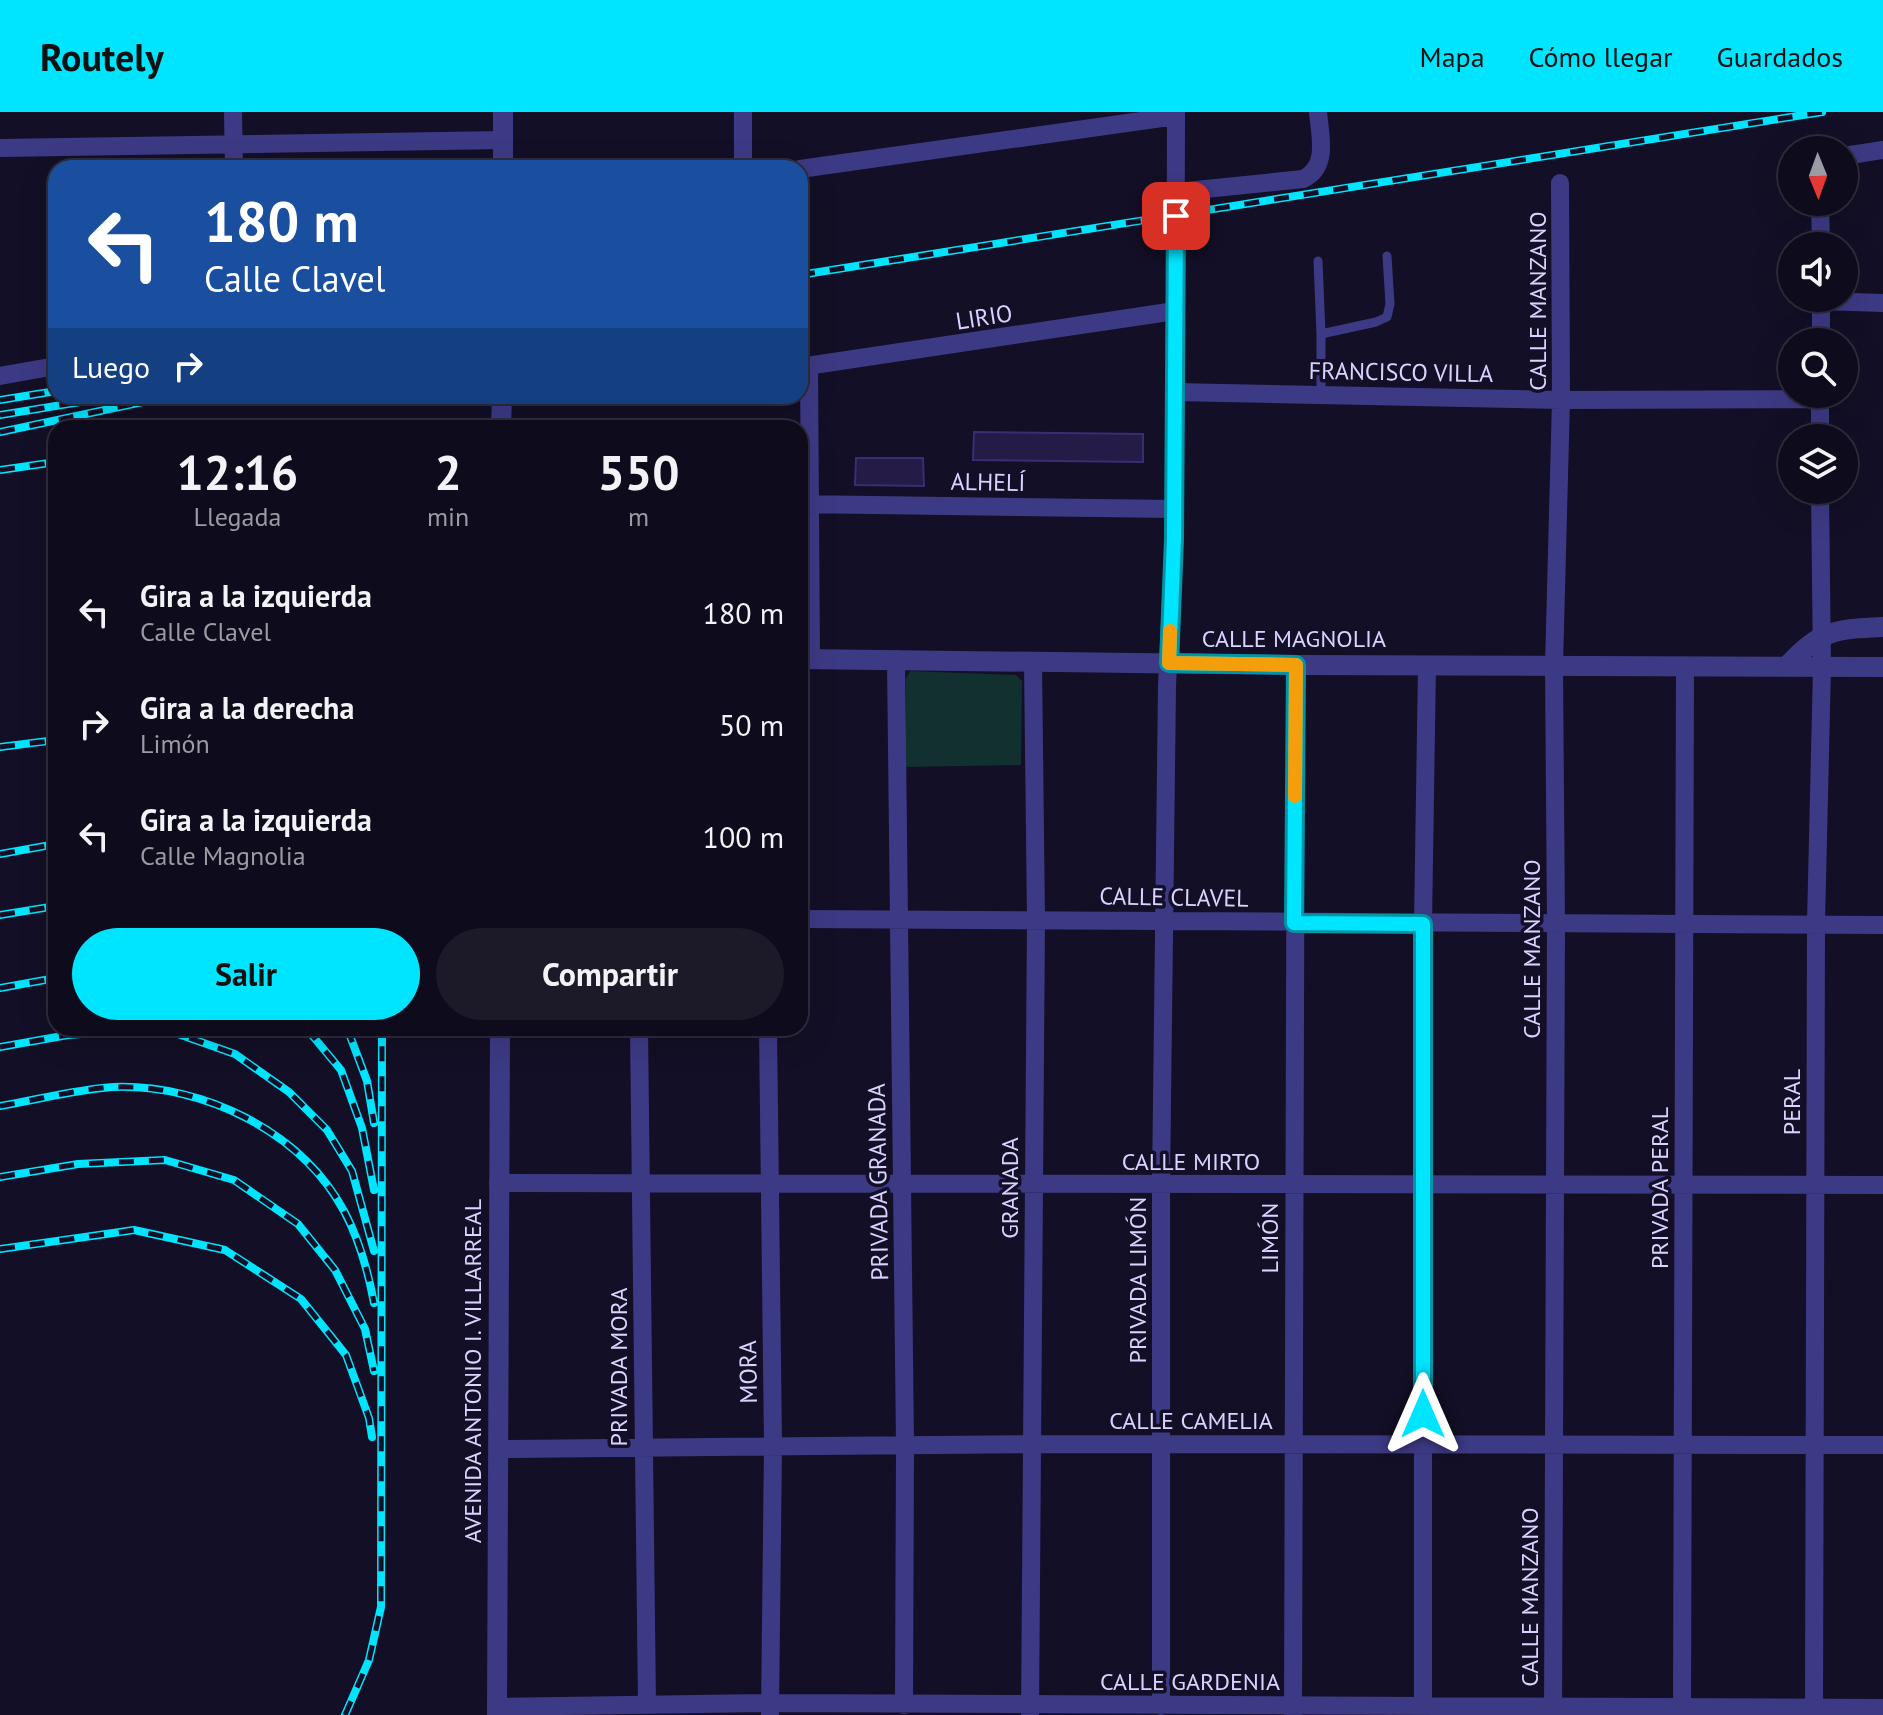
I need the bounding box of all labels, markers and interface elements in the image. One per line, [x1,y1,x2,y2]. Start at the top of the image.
text: Routely [40,32,164,81]
text: Mapa [1420,38,1485,75]
text: Cómo llegar [1529,38,1673,75]
text: Guardados [1717,38,1843,75]
north arrow [1778,136,1858,216]
map controls [1778,136,1858,504]
pin [1142,182,1210,250]
text: 180 m [204,185,359,257]
icon: left [72,192,176,296]
icon: arrive [1154,194,1198,238]
street label: CALLE MANZANO [1522,211,1553,391]
button: sound [1778,232,1858,312]
text: Calle Clavel [204,255,385,302]
street label: LIRIO [953,297,1015,337]
button: search [1778,328,1858,408]
icon: right [166,344,210,388]
text: Luego [72,347,150,386]
street label: FRANCISCO VILLA [1308,355,1494,389]
button: layers [1778,424,1858,504]
text: 12:16 [177,441,298,503]
text: 2 [434,441,462,503]
text: 550 [598,441,679,503]
street label: ALHELÍ [950,466,1027,498]
text: Llegada [194,500,281,533]
text: min [427,500,469,533]
text: m [628,500,649,533]
text: Gira a la izquierda [140,576,372,615]
icon: left [72,590,116,634]
text: 180 m [703,593,784,632]
text: Calle Clavel [140,615,271,648]
street label: CALLE MAGNOLIA [1202,623,1386,654]
text: Gira a la derecha [140,688,354,727]
icon: right [72,702,116,746]
text: 50 m [719,705,784,744]
text: Limón [140,727,210,760]
text: Gira a la izquierda [140,800,372,839]
icon: left [72,814,116,858]
text: 100 m [703,817,784,856]
text: Calle Magnolia [140,839,306,872]
street label: CALLE MANZANO [1516,859,1547,1039]
street label: CALLE CLAVEL [1099,880,1249,914]
button: Salir [72,928,420,1020]
button: Compartir [436,928,784,1020]
street label: PERAL [1776,1069,1807,1135]
street label: PRIVADA GRANADA [861,1083,895,1281]
street label: PRIVADA PERAL [1644,1107,1675,1269]
street label: GRANADA [994,1137,1025,1239]
street label: CALLE MIRTO [1122,1146,1260,1177]
street label: PRIVADA LIMÓN [1122,1197,1153,1363]
street label: AVENIDA ANTONIO I. VILLARREAL [457,1199,488,1543]
street label: LIMÓN [1254,1203,1285,1273]
street label: PRIVADA MORA [603,1288,634,1446]
street label: MORA [732,1340,764,1404]
position arrow [1381,1372,1465,1456]
street label: CALLE CAMELIA [1109,1405,1273,1436]
street label: CALLE MANZANO [1514,1507,1545,1687]
street label: CALLE GARDENIA [1100,1666,1280,1697]

